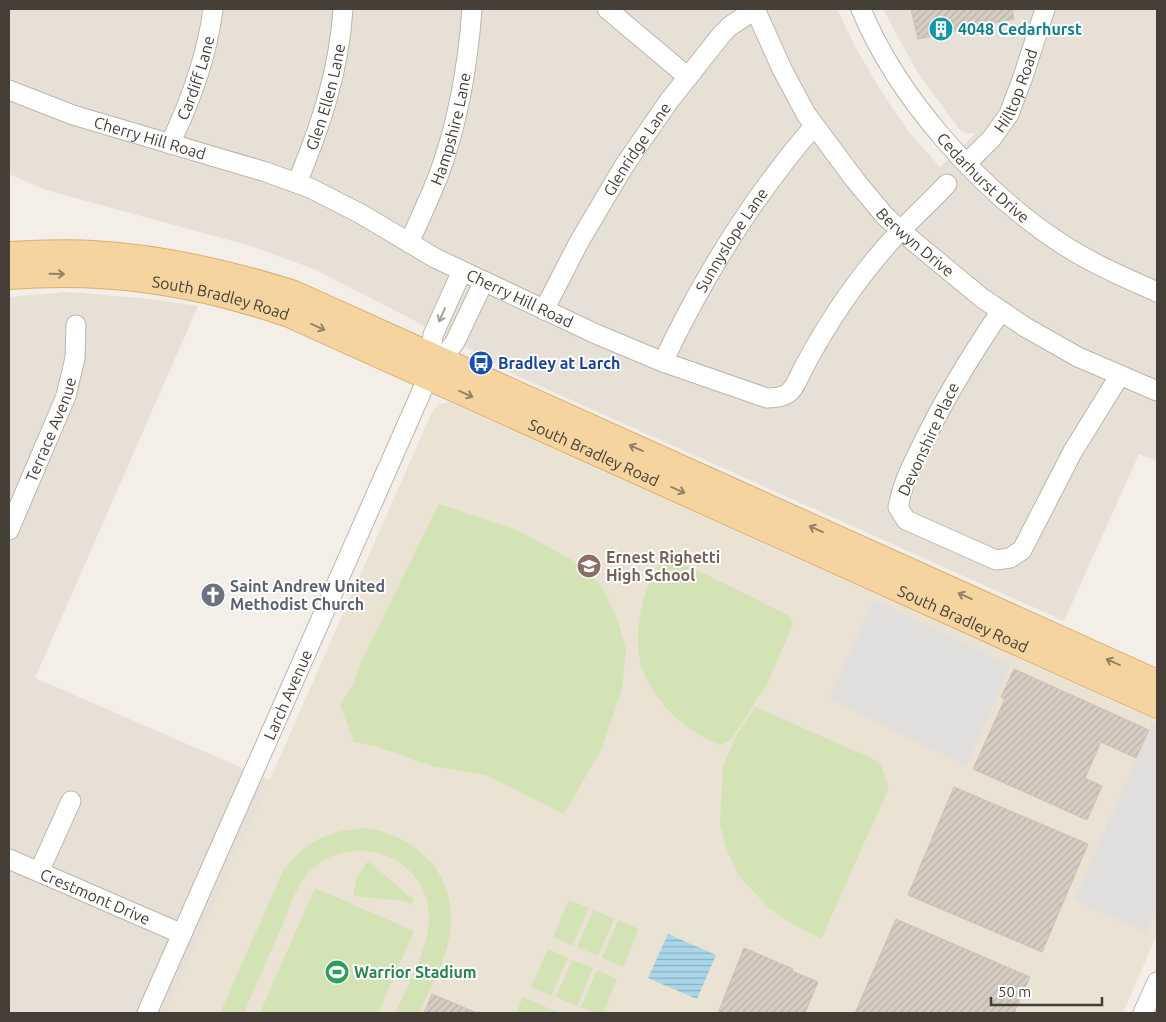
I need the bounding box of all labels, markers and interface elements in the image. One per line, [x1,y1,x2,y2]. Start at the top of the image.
building icon: 4048 Cedarhurst [928,16,954,42]
place label: 4048 Cedarhurst [958,20,1082,38]
street label: Cardiff Lane [173,34,217,123]
street label: Glen Ellen Lane [302,42,348,153]
street label: Hilltop Road [990,46,1041,136]
street label: Hampshire Lane [427,71,474,188]
street label: Glenridge Lane [599,99,674,199]
street label: Cherry Hill Road [92,113,208,163]
street label: Cedarhurst Drive [933,129,1033,226]
street label: Sunnyslope Lane [692,184,771,295]
street label: Berwyn Drive [873,204,958,280]
street label: Cherry Hill Road [464,265,576,331]
one-way arrow [49,269,65,279]
street label: South Bradley Road [151,272,292,323]
one-way arrow [437,307,446,322]
one-way arrow [310,323,325,333]
bus stop icon: Bradley at Larch [468,350,494,376]
place label: Bradley at Larch [498,354,620,372]
street label: Terrace Avenue [22,375,79,484]
street label: Devonshire Place [894,379,962,499]
one-way arrow [458,390,473,400]
street label: South Bradley Road [526,415,662,490]
one-way arrow [629,442,644,452]
one-way arrow [670,485,685,495]
one-way arrow [809,524,824,534]
place label: Ernest Righetti High School [606,548,720,584]
school or university icon: Ernest Righetti High School [576,553,602,579]
place label: Saint Andrew United Methodist Church [230,577,385,613]
street label: South Bradley Road [895,581,1031,656]
church icon: Saint Andrew United Methodist Church [200,582,226,608]
one-way arrow [958,590,973,600]
street label: Larch Avenue [260,647,315,743]
one-way arrow [1106,657,1121,667]
street label: Crestmont Drive [37,865,153,928]
sports icon: Warrior Stadium [324,959,350,985]
place label: Warrior Stadium [354,963,477,981]
scale bar [991,974,1102,1006]
text: 50 m [998,983,1031,1000]

